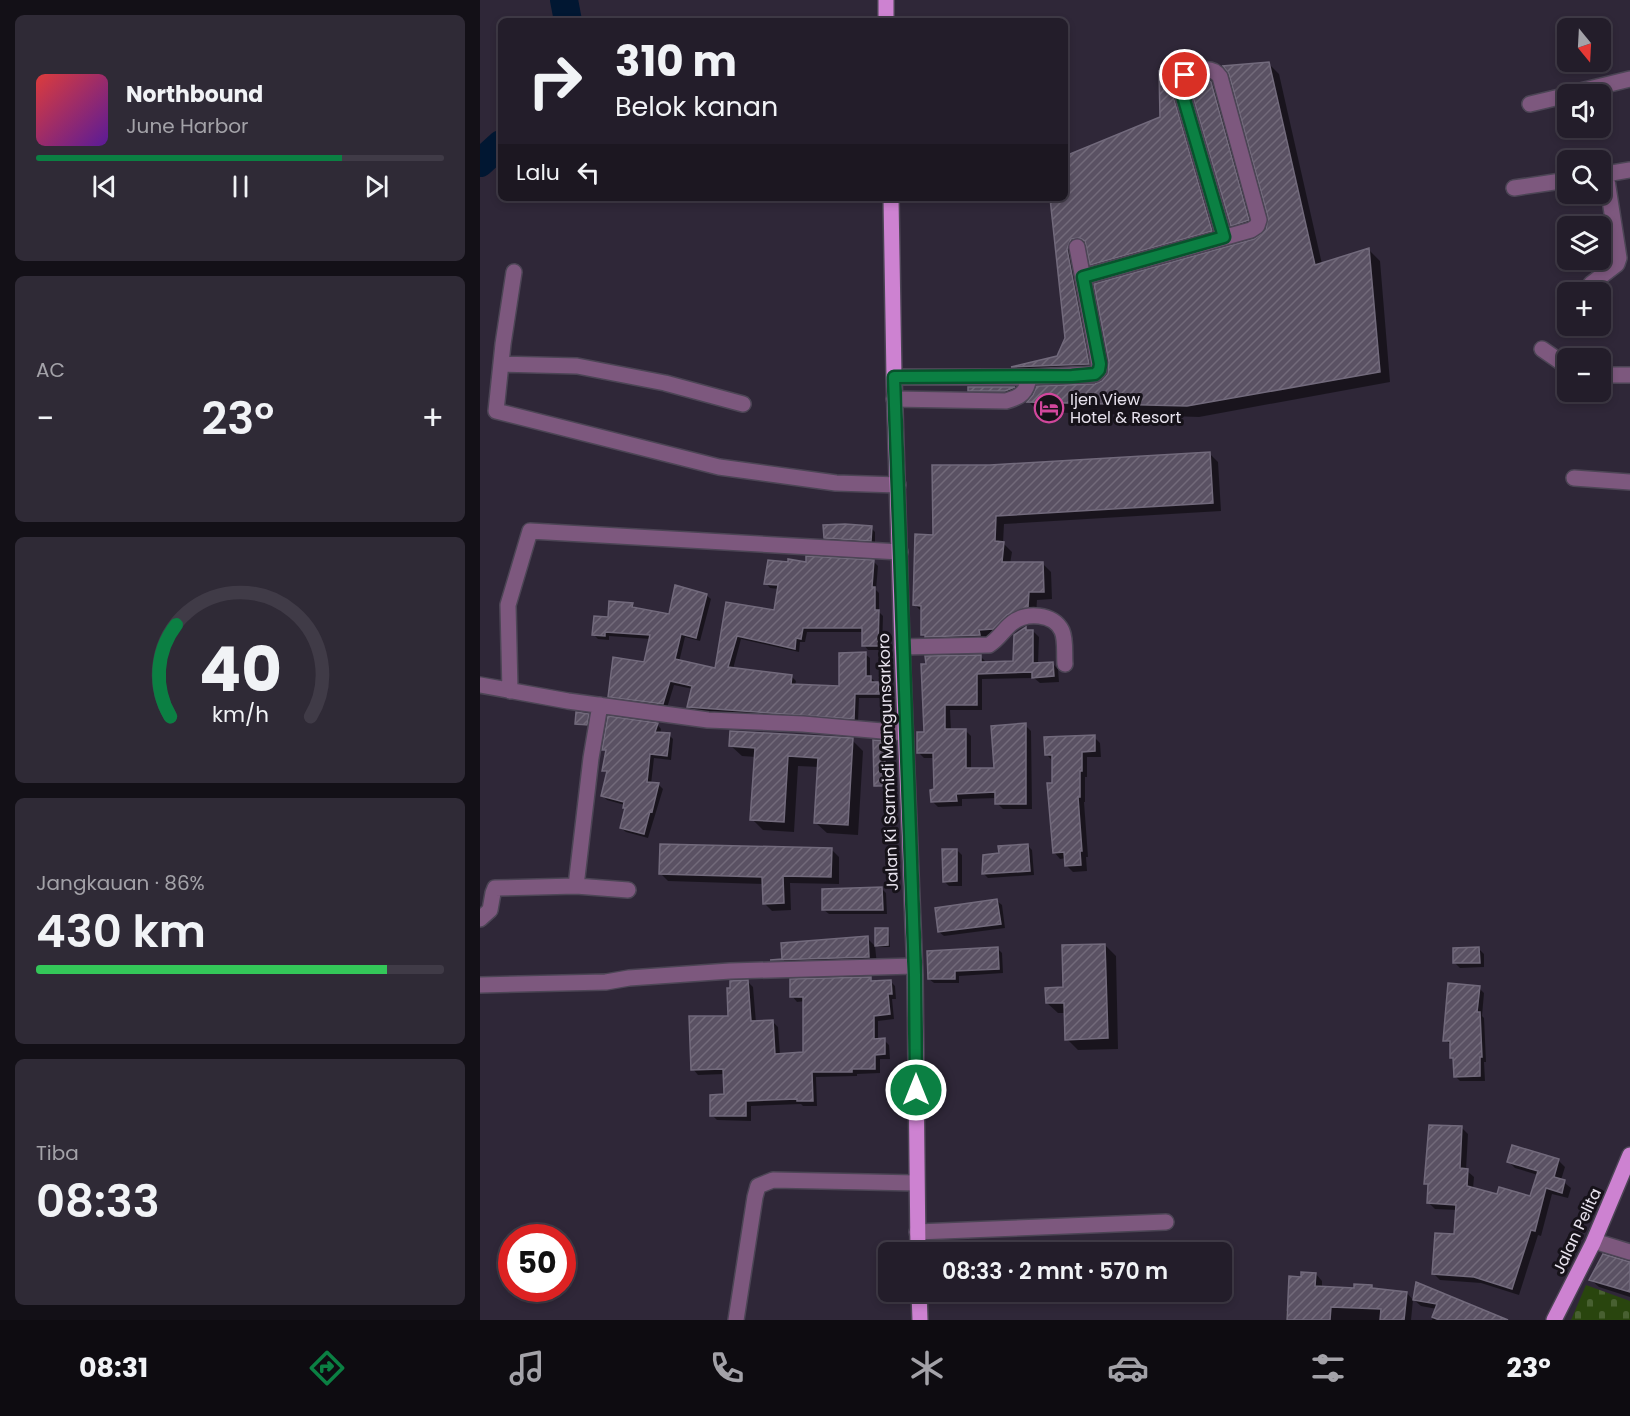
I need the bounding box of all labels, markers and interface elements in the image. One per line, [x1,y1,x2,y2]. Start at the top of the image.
north arrow [1557,18,1611,72]
map controls [1557,18,1611,402]
text: 310 m [615,32,737,91]
icon: right [516,42,594,120]
pin [1159,49,1210,100]
icon: arrive [1168,58,1201,91]
text: Northbound [126,79,263,110]
button: sound [1557,84,1611,138]
text: Belok kanan [615,88,778,125]
text: June Harbor [126,112,249,140]
button: search [1557,150,1611,204]
icon: left [572,156,605,189]
text: Lalu [516,157,560,188]
icon: previous [88,170,121,203]
icon: pause [224,170,257,203]
icon: next [360,170,393,203]
button: layers [1557,216,1611,270]
button: + [1557,282,1611,336]
button: − [1557,348,1611,402]
text: AC [36,356,65,384]
text: 23° [201,387,274,450]
place label: Ijen View Hotel & Resort [1070,388,1182,429]
hotel icon: Ijen View Hotel & Resort [1033,392,1065,424]
text: − [36,395,54,442]
text: + [421,395,444,442]
text: 40 [199,625,281,713]
street label: Jalan Ki Sarmidi Mangunsarkoro [872,633,904,891]
text: km/h [211,699,269,730]
text: Jangkauan · 86% [36,869,205,897]
text: 430 km [36,900,206,963]
position arrow [884,1058,948,1122]
text: Tiba [36,1139,79,1167]
text: 08:33 [36,1170,160,1233]
street label: Jalan Pelita [1547,1184,1607,1278]
speed limit sign: 50 [498,1224,576,1302]
text: 08:33 · 2 mnt · 570 m [942,1256,1168,1287]
icon: directions [306,1347,348,1389]
icon: music [506,1347,548,1389]
icon: phone [706,1347,748,1389]
icon: climate [906,1347,948,1389]
icon: car [1107,1347,1149,1389]
icon: filters [1307,1347,1349,1389]
text: 08:31 [79,1349,148,1386]
text: 23° [1507,1349,1551,1386]

